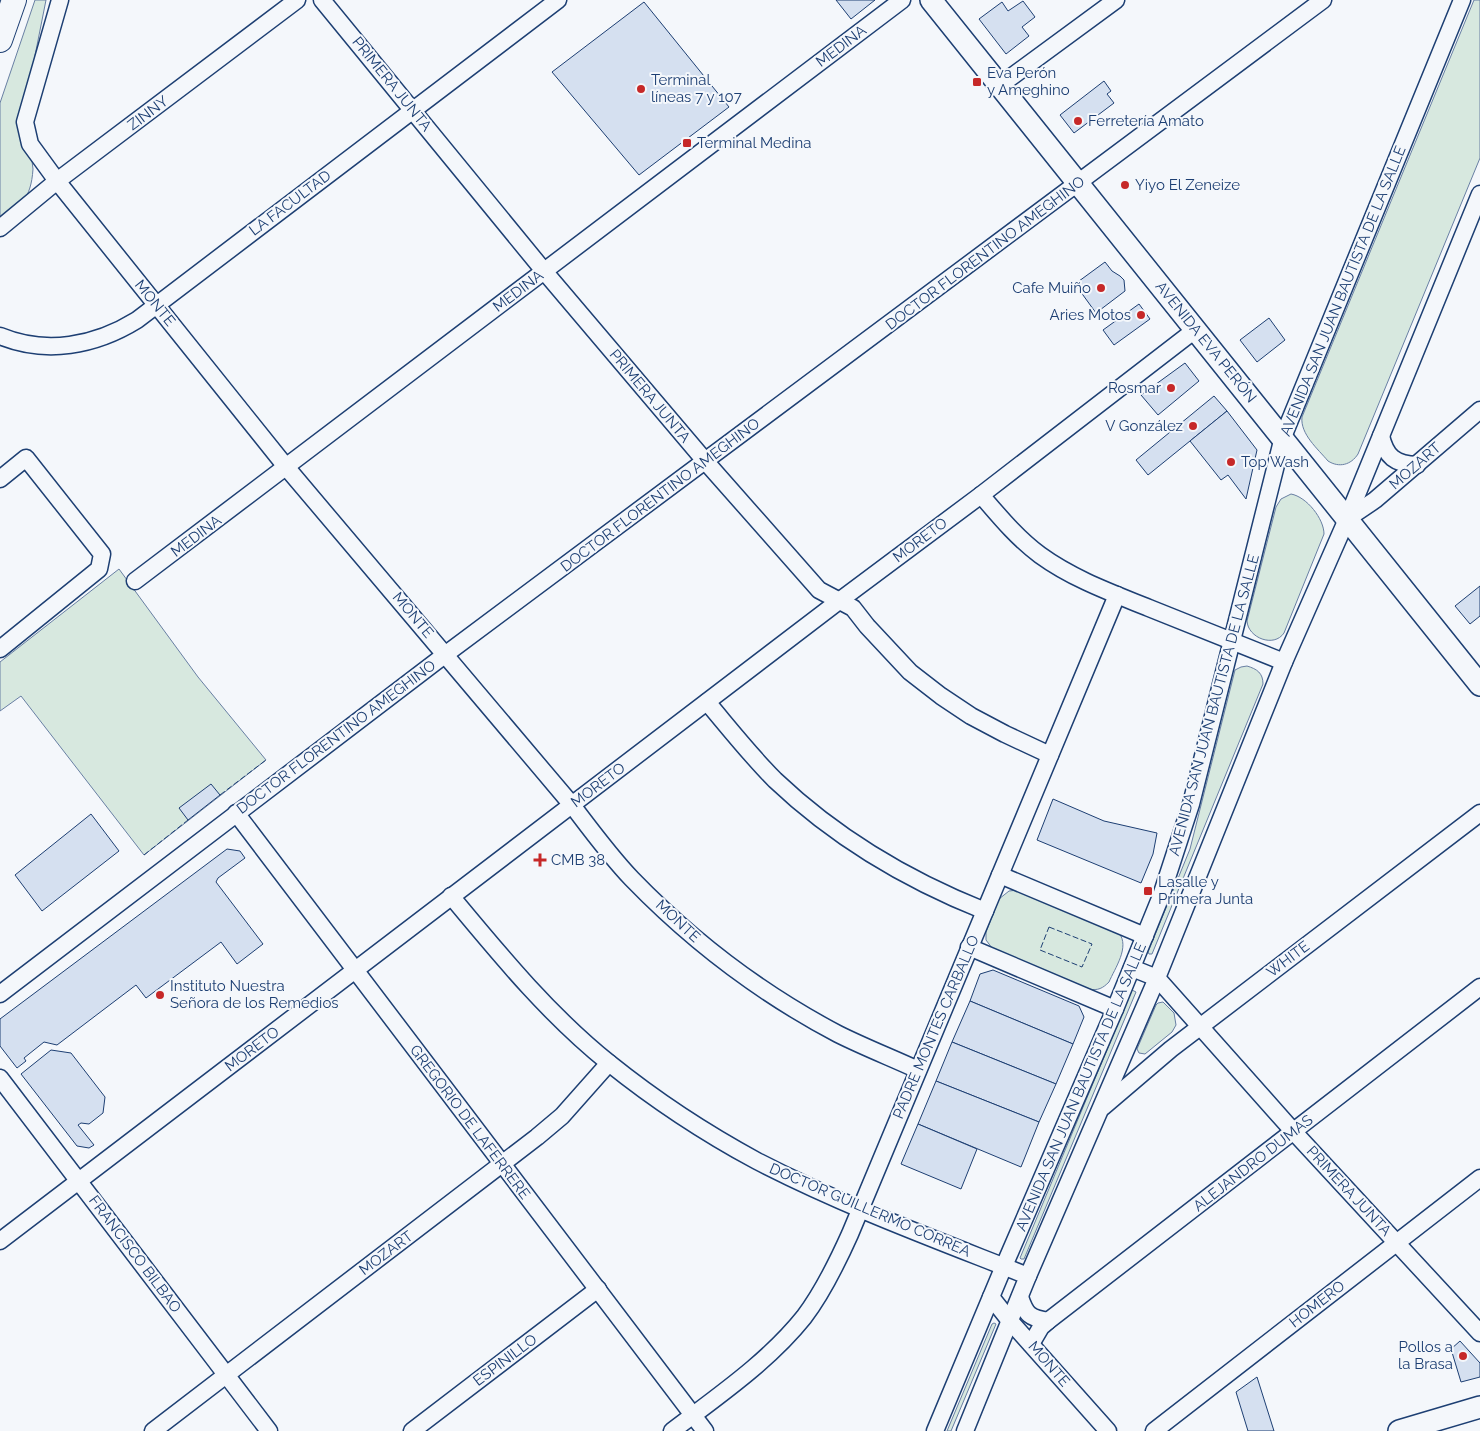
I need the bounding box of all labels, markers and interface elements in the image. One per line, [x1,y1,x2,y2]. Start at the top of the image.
street label: MEDINA [812,21,870,71]
street label: PRIMERA JUNTA [348,33,436,135]
place label: Eva Perón y Ameghino [987,64,1070,99]
place label: Terminal líneas 7 y 107 [651,71,742,106]
marker: Eva Perón y Ameghino [971,76,983,88]
marker: Terminal líneas 7 y 107 [635,83,647,95]
street label: ZINNY [124,92,172,134]
place label: Ferretería Amato [1088,112,1204,130]
marker: Ferretería Amato [1072,115,1084,127]
place label: Terminal Medina [697,134,811,152]
marker: Terminal Medina [681,137,693,149]
street label: AVENIDA SAN JUAN BAUTISTA DE LA SALLE [1276,143,1410,439]
street label: LA FACULTAD [246,166,335,240]
street label: DOCTOR FLORENTINO AMEGHINO [882,172,1088,334]
place label: Yiyo El Zeneize [1135,176,1240,194]
marker: Yiyo El Zeneize [1119,179,1131,191]
street label: MEDINA [489,266,547,316]
street label: MONTE [131,276,179,330]
street label: AVENIDA EVA PERÓN [1152,278,1260,406]
place label: Cafe Muiño [1012,279,1091,297]
marker: Cafe Muiño [1095,282,1107,294]
place label: Aries Motos [1050,306,1131,324]
marker: Aries Motos [1135,309,1147,321]
street label: PRIMERA JUNTA [606,346,694,446]
place label: Rosmar [1108,379,1162,397]
marker: Rosmar [1165,382,1177,394]
street label: DOCTOR FLORENTINO AMEGHINO [557,414,763,576]
place label: V González [1105,417,1183,435]
marker: V González [1187,420,1199,432]
street label: MOZART [1385,439,1445,493]
place label: Top Wash [1241,453,1309,471]
marker: Top Wash [1225,456,1237,468]
street label: MEDINA [167,511,225,561]
street label: MORETO [889,514,951,566]
street label: AVENIDA SAN JUAN BAUTISTA DE LA SALLE [1165,552,1263,858]
street label: MONTE [389,588,437,642]
street label: DOCTOR FLORENTINO AMEGHINO [233,656,439,818]
street label: MORETO [567,759,629,811]
place label: CMB 38 [551,851,605,869]
marker: CMB 38 [533,853,547,867]
place label: Lasalle y Primera Junta [1158,873,1253,908]
marker: Lasalle y Primera Junta [1142,885,1154,897]
street label: MONTE [652,896,704,946]
street label: PADRE MONTES CARBALLO [889,933,983,1121]
street label: WHITE [1263,937,1313,981]
street label: AVENIDA SAN JUAN BAUTISTA DE LA SALLE [1012,940,1150,1234]
place label: Instituto Nuestra Señora de los Remedios [170,977,339,1012]
marker: Instituto Nuestra Señora de los Remedios [154,989,166,1001]
street label: MORETO [221,1023,283,1075]
street label: GREGORIO DE LAFERRERE [406,1041,534,1203]
street label: ALEJANDRO DUMAS [1190,1111,1316,1215]
street label: PRIMERA JUNTA [1303,1142,1395,1240]
street label: DOCTOR GUILLERMO CORREA [767,1159,973,1261]
street label: FRANCISCO BILBAO [85,1192,185,1316]
street label: MOZART [356,1227,416,1279]
street label: HOMERO [1286,1277,1348,1331]
street label: ESPINILLO [470,1330,540,1390]
street label: MONTE [1024,1338,1074,1390]
place label: Pollos a la Brasa [1398,1338,1453,1373]
marker: Pollos a la Brasa [1457,1350,1469,1362]

